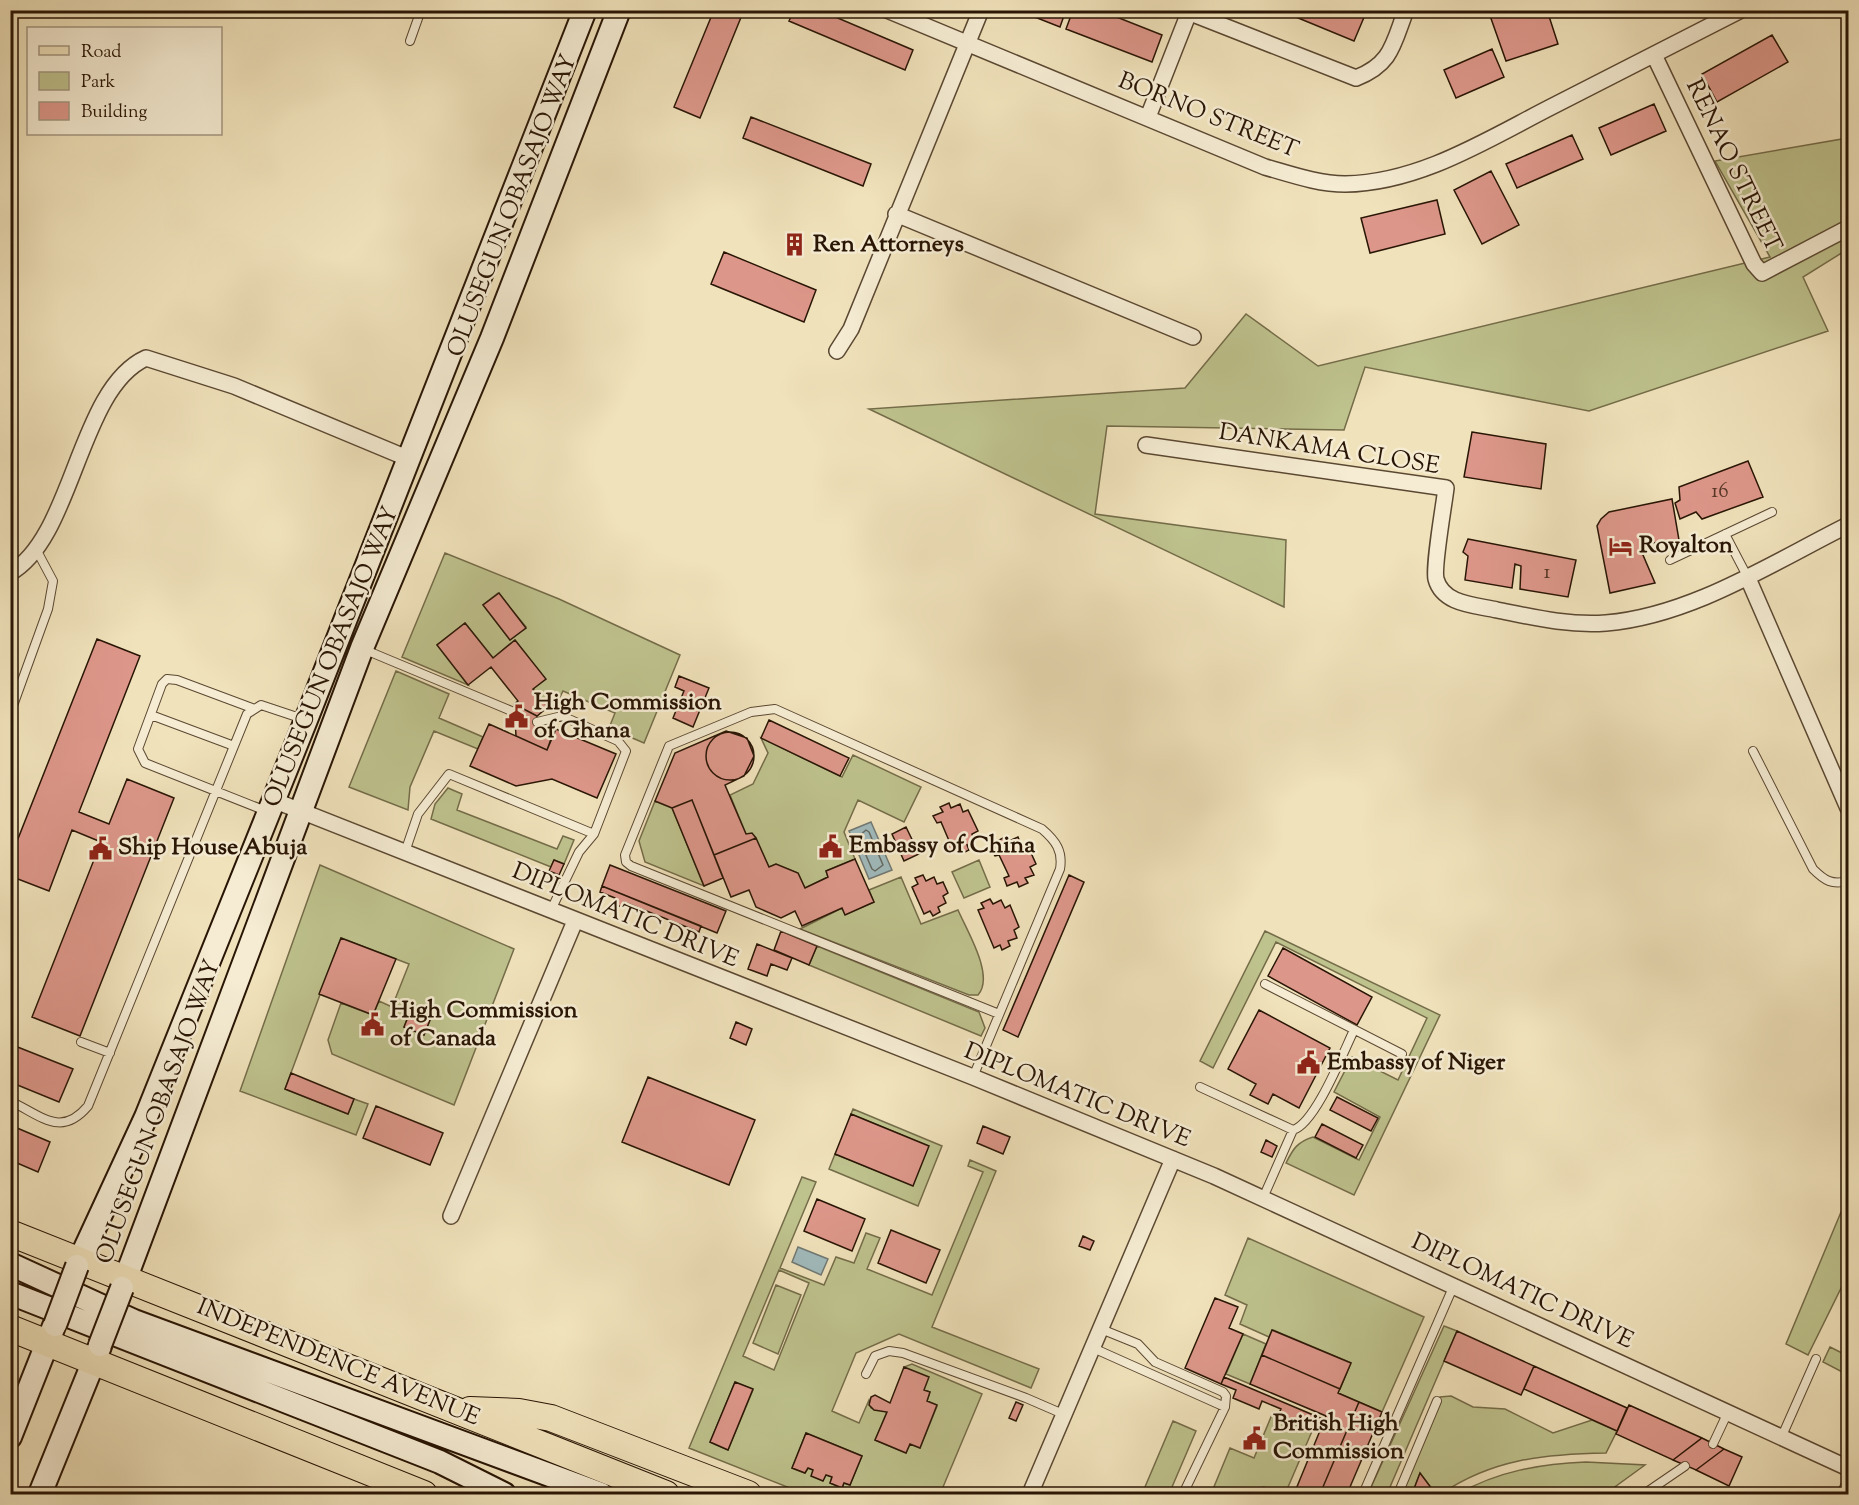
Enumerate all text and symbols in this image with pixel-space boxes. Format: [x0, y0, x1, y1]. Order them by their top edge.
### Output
legend [27, 27, 222, 135]
text: Road [81, 40, 121, 66]
street label: OLUSEGUN OBASAJO WAY [439, 50, 587, 362]
street label: BORNO STREET [1113, 64, 1303, 168]
text: Park [81, 70, 116, 96]
street label: RENAO STREET [1676, 74, 1790, 258]
text: Building [81, 100, 147, 126]
place label: Ren Attorneys [813, 228, 964, 262]
building icon: Ren Attorneys [782, 232, 808, 258]
street label: DANKAMA CLOSE [1216, 416, 1442, 484]
house number: 16 [1711, 477, 1729, 507]
street label: OLUSEGUN OBASAJO WAY [256, 501, 408, 813]
place label: Royalton [1639, 529, 1734, 563]
hotel icon: Royalton [1608, 533, 1634, 559]
house number: 1 [1543, 558, 1551, 588]
place label: High Commission of Ghana [534, 686, 723, 748]
public building icon: High Commission of Ghana [503, 704, 529, 730]
place label: Embassy of China [849, 829, 1036, 863]
place label: Ship House Abuja [118, 831, 308, 865]
public building icon: Embassy of China [818, 833, 844, 859]
public building icon: Ship House Abuja [87, 835, 113, 861]
street label: DIPLOMATIC DRIVE [507, 855, 744, 977]
street label: OLUSEGUN OBASAJO WAY [88, 955, 230, 1269]
place label: High Commission of Canada [390, 994, 579, 1056]
public building icon: High Commission of Canada [359, 1012, 385, 1038]
street label: DIPLOMATIC DRIVE [959, 1035, 1196, 1157]
place label: Embassy of Niger [1327, 1046, 1506, 1080]
public building icon: Embassy of Niger [1296, 1050, 1322, 1076]
street label: DIPLOMATIC DRIVE [1405, 1226, 1639, 1359]
street label: INDEPENDENCE AVENUE [191, 1291, 485, 1436]
place label: British High Commission [1273, 1407, 1405, 1469]
public building icon: British High Commission [1242, 1425, 1268, 1451]

